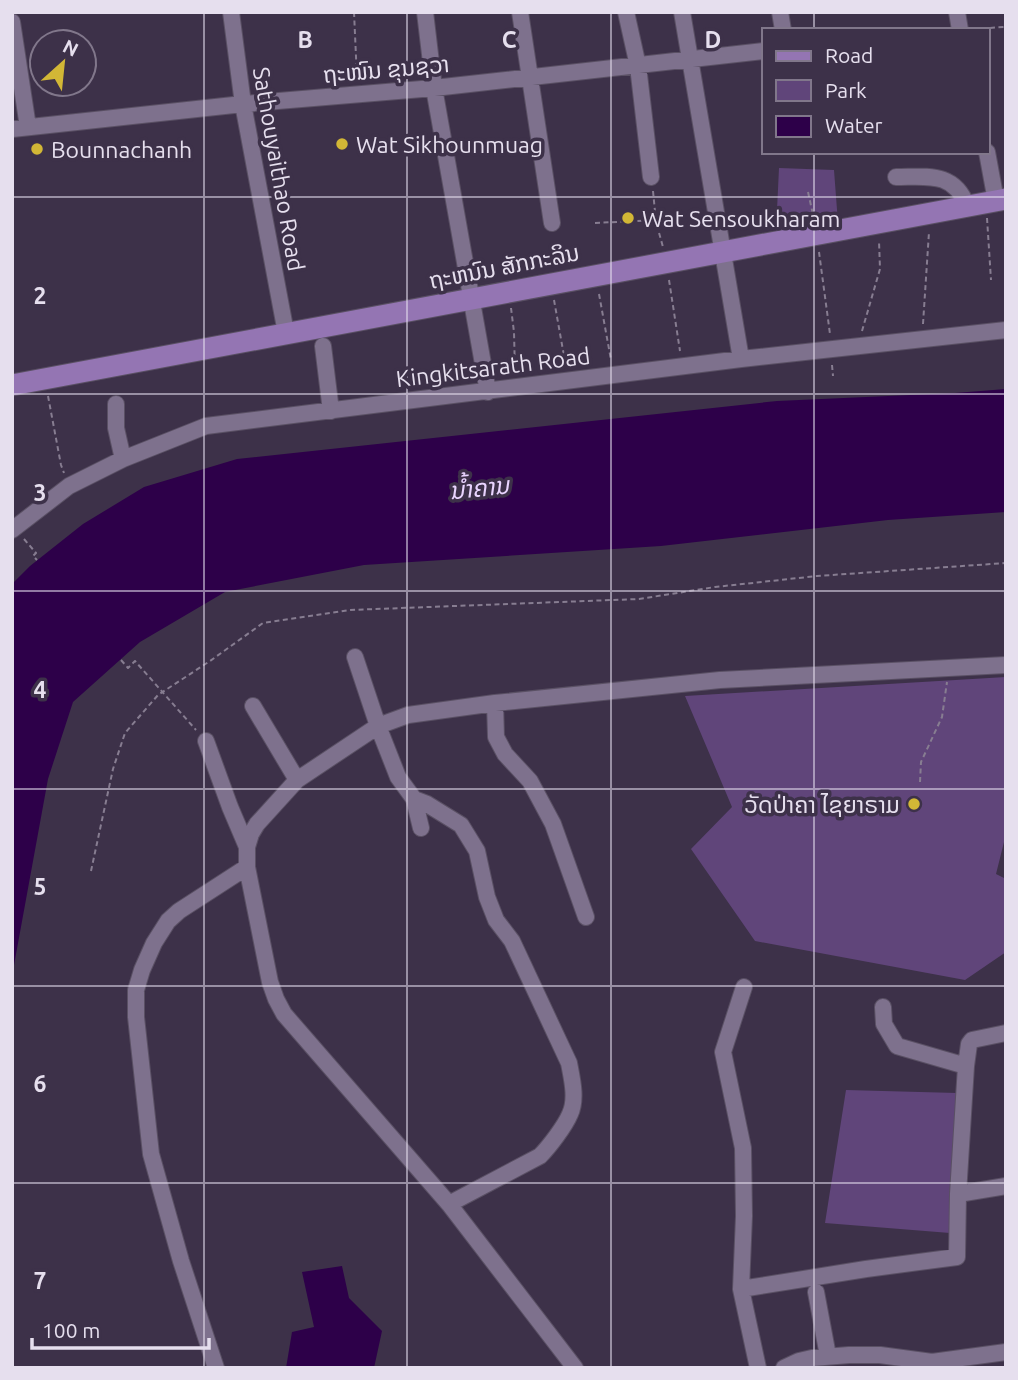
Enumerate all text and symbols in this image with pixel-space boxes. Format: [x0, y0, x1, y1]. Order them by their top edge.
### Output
text: B [297, 27, 313, 52]
text: C [502, 27, 517, 52]
text: D [705, 27, 721, 52]
north arrow [28, 28, 98, 98]
legend [762, 28, 990, 154]
text: N [59, 35, 82, 61]
text: Road [825, 43, 873, 67]
street label: ຖະໜົນ ຂຸນຊວາ [322, 51, 451, 90]
street label: Sathouyaithao Road [249, 65, 309, 273]
text: Park [825, 78, 867, 102]
text: Water [825, 113, 883, 137]
place label: Wat Sikhounmuag [356, 132, 543, 157]
marker: Wat Sikhounmuag [334, 136, 350, 152]
place label: Bounnachanh [51, 137, 192, 162]
marker: Bounnachanh [29, 141, 45, 157]
place label: Wat Sensoukharam [642, 206, 840, 231]
marker: Wat Sensoukharam [620, 210, 636, 226]
street label: ຖະຫນົນ ສັກກະລິນ [427, 239, 581, 293]
text: 2 [34, 283, 46, 308]
street label: Kingkitsarath Road [394, 343, 592, 391]
water label: ນ້ຳຄານ [447, 467, 512, 505]
text: 3 [34, 480, 46, 505]
text: 4 [34, 677, 47, 702]
place label: ວັດປ່າຄາ ໄຊຍາຣາມ [745, 792, 900, 817]
marker: ວັດປ່າຄາ ໄຊຍາຣາມ [906, 796, 922, 812]
text: 5 [34, 874, 46, 899]
text: 6 [34, 1071, 47, 1096]
text: 7 [34, 1268, 46, 1293]
scale bar [32, 1306, 208, 1350]
text: 100 m [42, 1318, 100, 1342]

